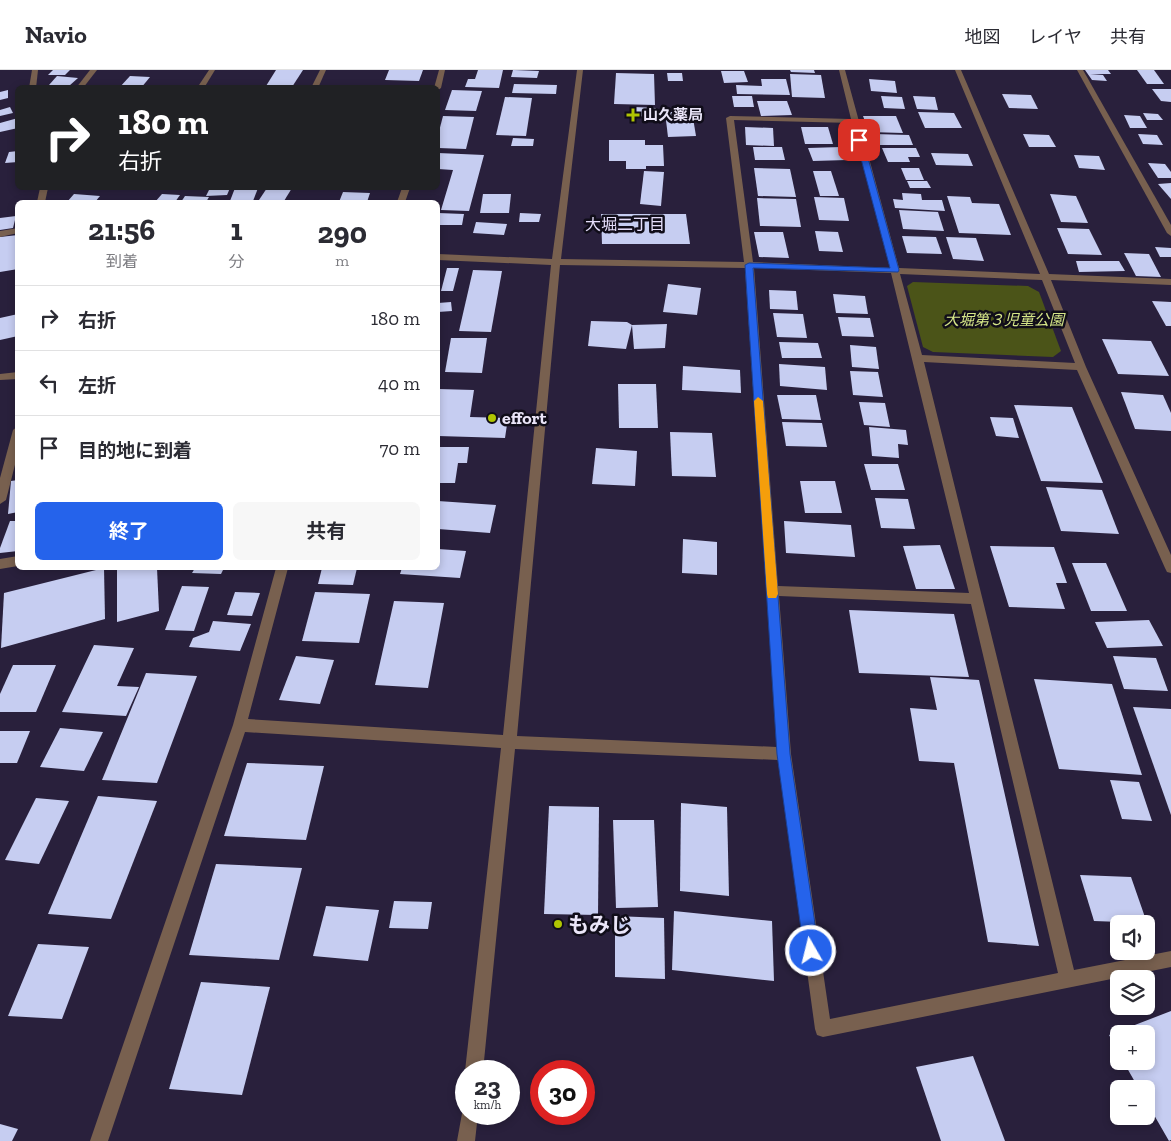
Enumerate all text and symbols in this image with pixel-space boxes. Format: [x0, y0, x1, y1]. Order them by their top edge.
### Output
text: Navio [25, 20, 87, 49]
text: 地図 [965, 26, 1001, 48]
text: レイヤ [1029, 26, 1082, 48]
text: 共有 [1110, 26, 1146, 48]
text: 180 m [118, 101, 208, 143]
icon: right [35, 105, 100, 170]
place label: 山久薬局 [643, 106, 703, 124]
marker: 山久薬局 [627, 109, 639, 121]
pin [838, 119, 880, 161]
icon: arrive [845, 126, 873, 154]
text: 右折 [118, 148, 162, 175]
text: 21:56 [88, 212, 155, 248]
text: 1 [230, 212, 243, 248]
text: 290 [317, 215, 367, 251]
district label: 大堀二丁目 [585, 215, 665, 234]
text: m [335, 251, 349, 270]
text: 到着 [106, 252, 138, 271]
text: 分 [228, 252, 244, 271]
icon: right [35, 304, 63, 332]
text: 180 m [371, 307, 420, 330]
text: 右折 [78, 309, 116, 332]
park label: 大堀第３児童公園 [944, 311, 1066, 329]
icon: left [35, 369, 63, 397]
text: 40 m [378, 372, 420, 395]
text: 左折 [78, 374, 116, 397]
place label: effort [502, 407, 548, 429]
marker: effort [486, 412, 498, 424]
icon: arrive [35, 434, 63, 462]
text: 70 m [379, 437, 420, 460]
text: 目的地に到着 [78, 439, 192, 462]
button: 終了 [35, 502, 223, 560]
button: 共有 [233, 502, 420, 560]
place label: もみじ [568, 912, 631, 937]
map controls [1110, 915, 1155, 1125]
button: sound [1110, 915, 1155, 960]
marker: もみじ [552, 918, 564, 930]
position arrow [784, 924, 836, 976]
button: layers [1110, 970, 1155, 1015]
button: + [1110, 1025, 1155, 1070]
speed limit sign: 30 [530, 1060, 595, 1125]
text: 23 [474, 1071, 501, 1101]
button: − [1110, 1080, 1155, 1125]
text: km/h [474, 1098, 501, 1112]

